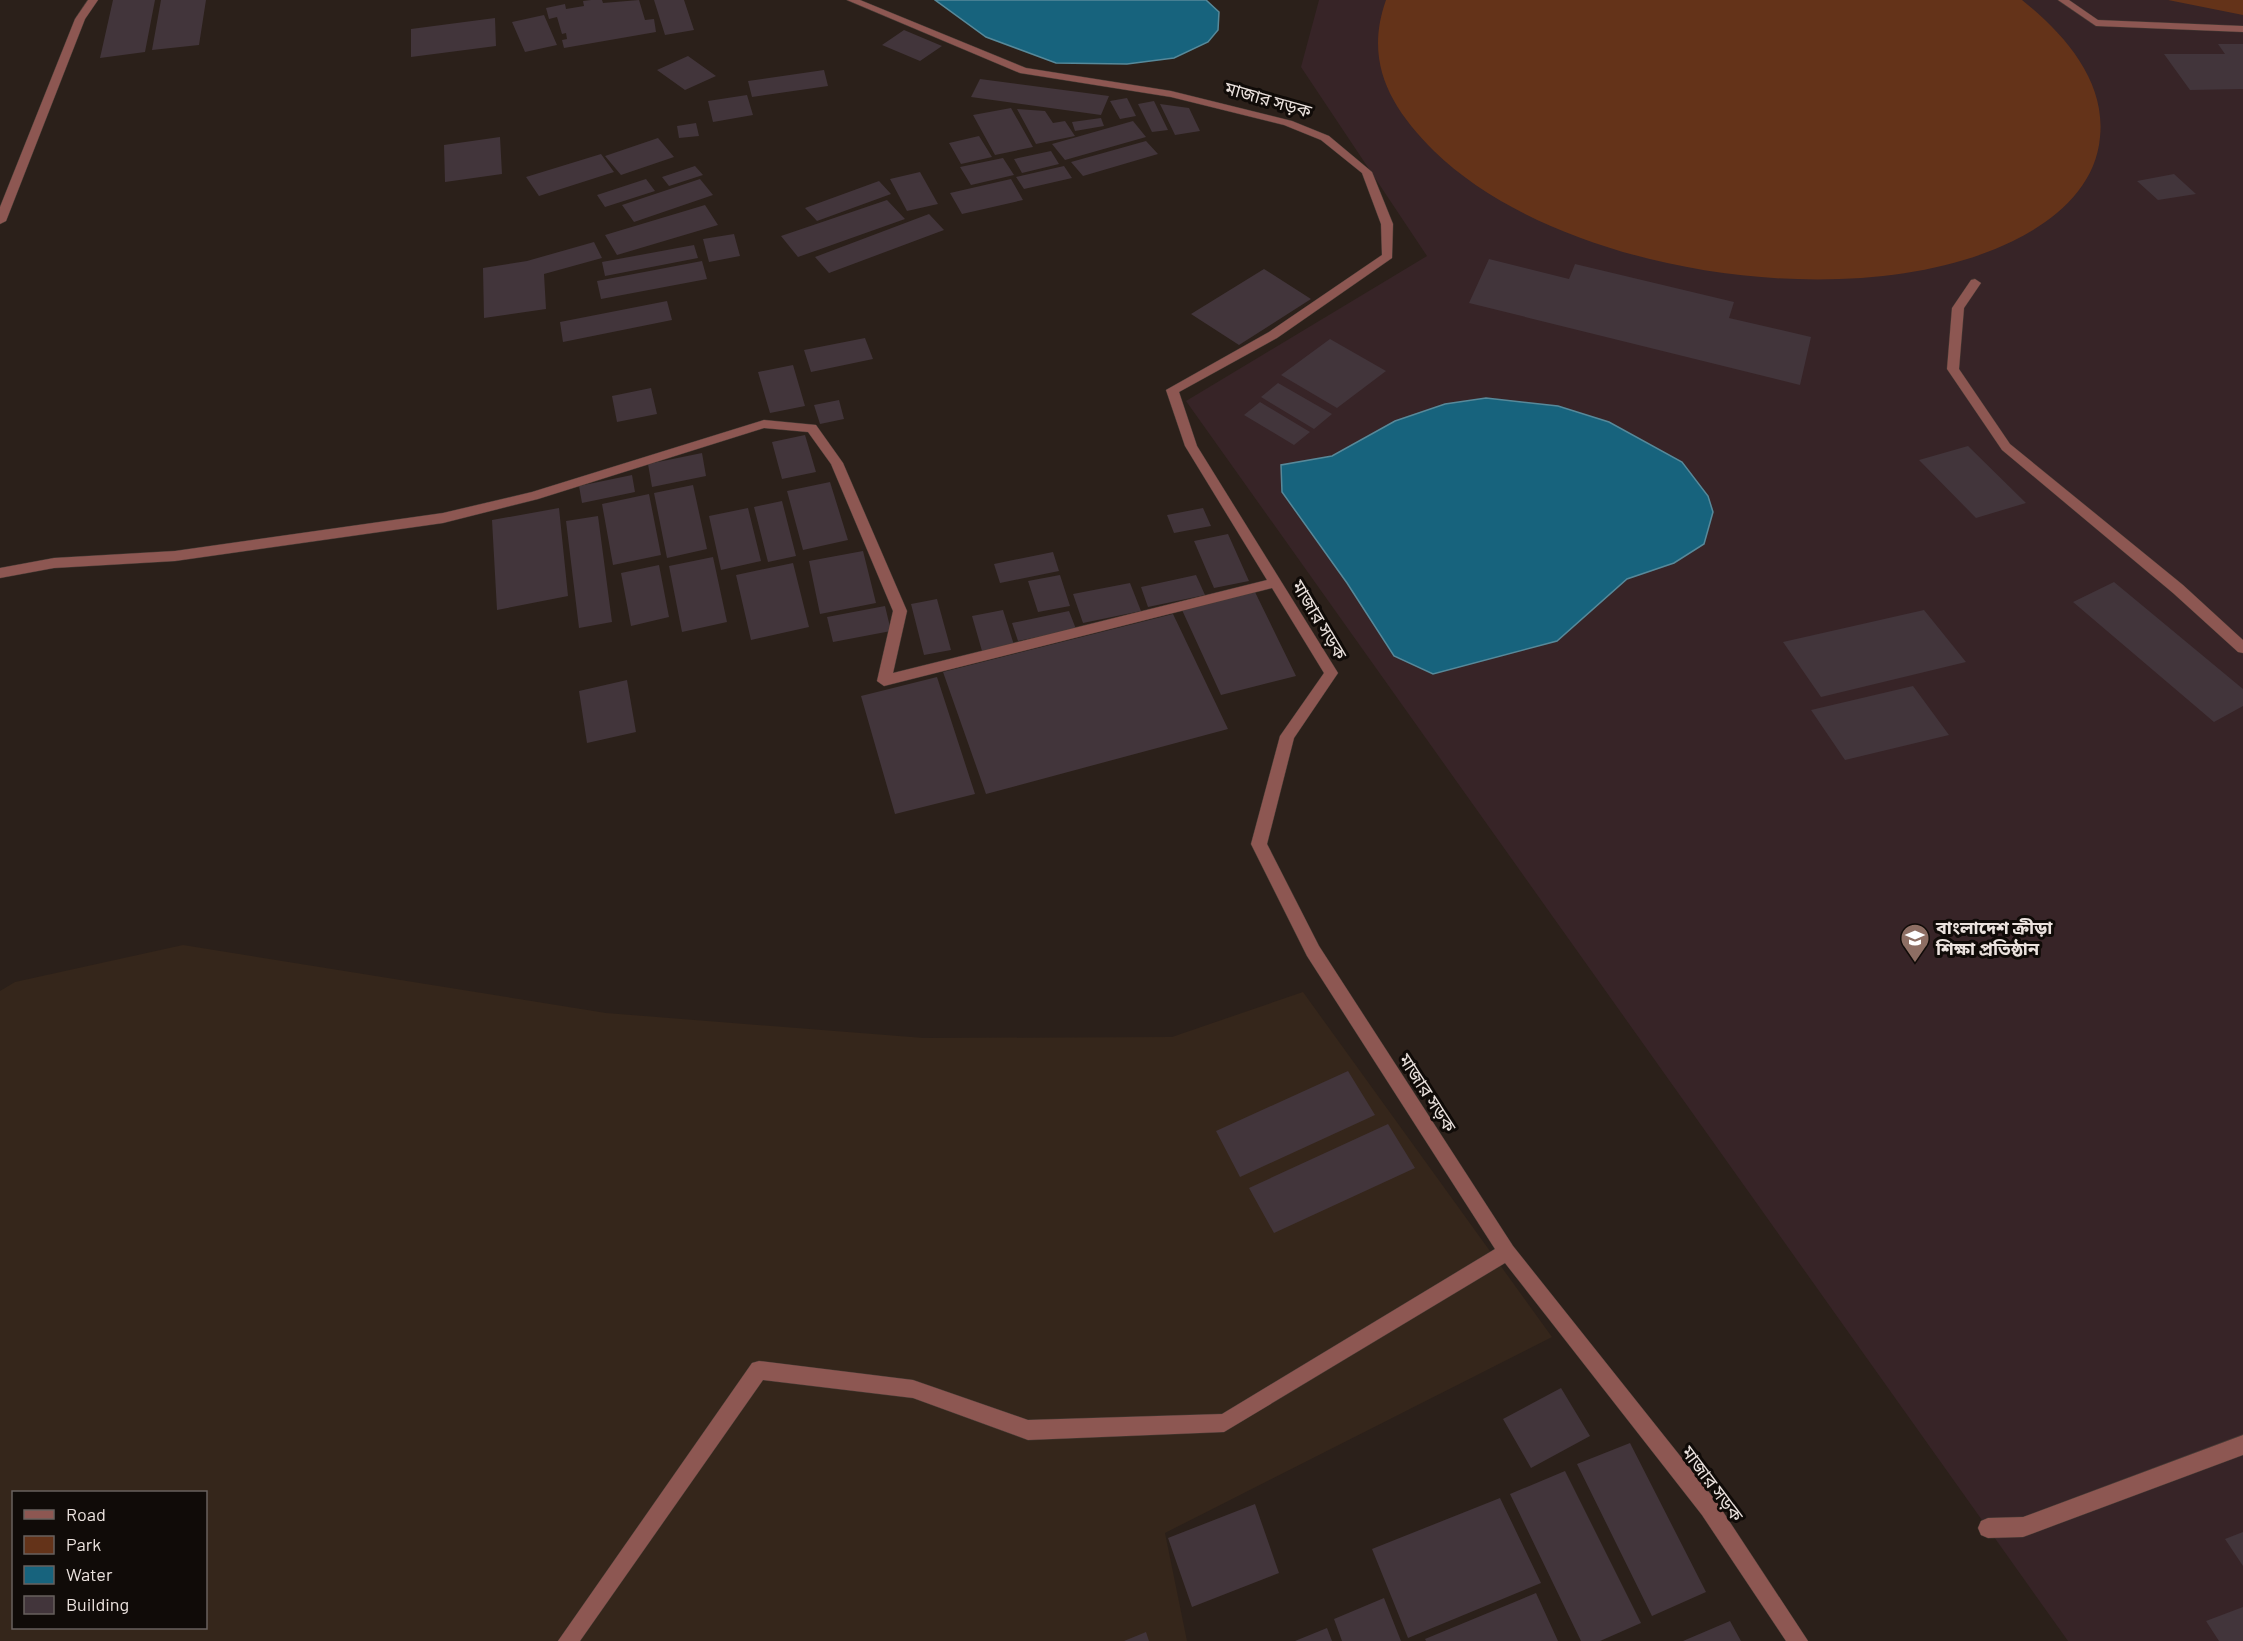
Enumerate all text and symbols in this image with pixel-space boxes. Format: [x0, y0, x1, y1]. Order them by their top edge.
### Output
street label: মাজার সড়ক [1222, 76, 1315, 122]
street label: মাজার সড়ক [1287, 575, 1352, 664]
place label: বাংলাদেশ ক্রীড়া শিক্ষা প্রতিষ্ঠান [1935, 916, 2053, 959]
school or university icon: বাংলাদেশ ক্রীড়া শিক্ষা প্রতিষ্ঠান [1899, 922, 1931, 964]
street label: মাজার সড়ক [1394, 1048, 1462, 1136]
street label: মাজার সড়ক [1677, 1440, 1749, 1526]
legend [12, 1491, 207, 1629]
text: Road [66, 1503, 106, 1525]
text: Park [66, 1533, 101, 1555]
text: Water [66, 1563, 113, 1585]
text: Building [66, 1593, 129, 1615]

